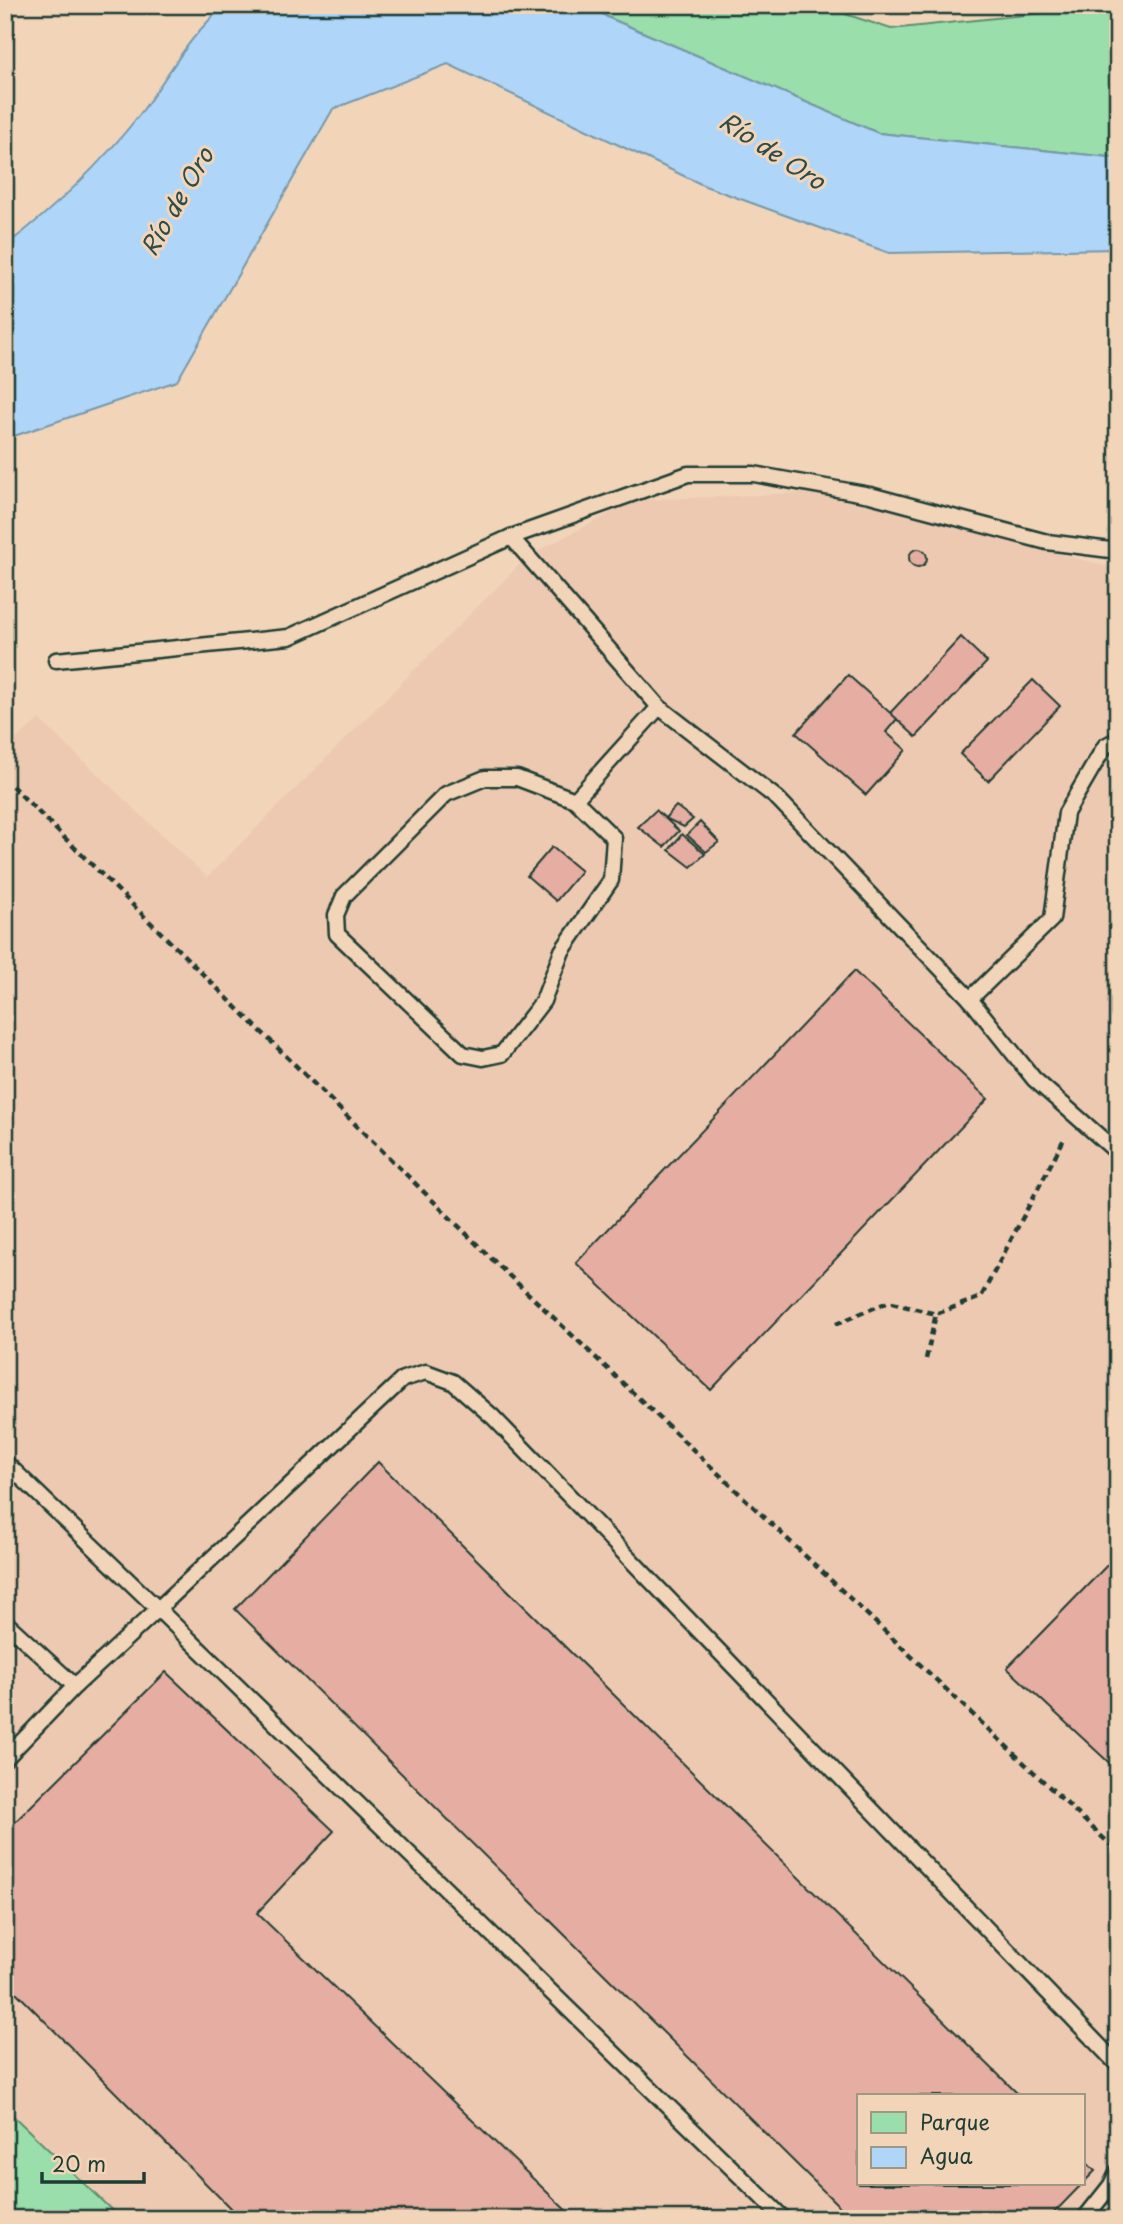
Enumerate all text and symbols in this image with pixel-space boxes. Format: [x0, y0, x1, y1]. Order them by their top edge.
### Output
water label: Río de Oro [713, 102, 834, 199]
water label: Río de Oro [131, 139, 222, 262]
legend [857, 2094, 1084, 2186]
text: Parque [920, 2105, 990, 2137]
text: Agua [920, 2139, 973, 2171]
scale bar [42, 2140, 144, 2184]
text: 20 m [52, 2147, 106, 2179]

